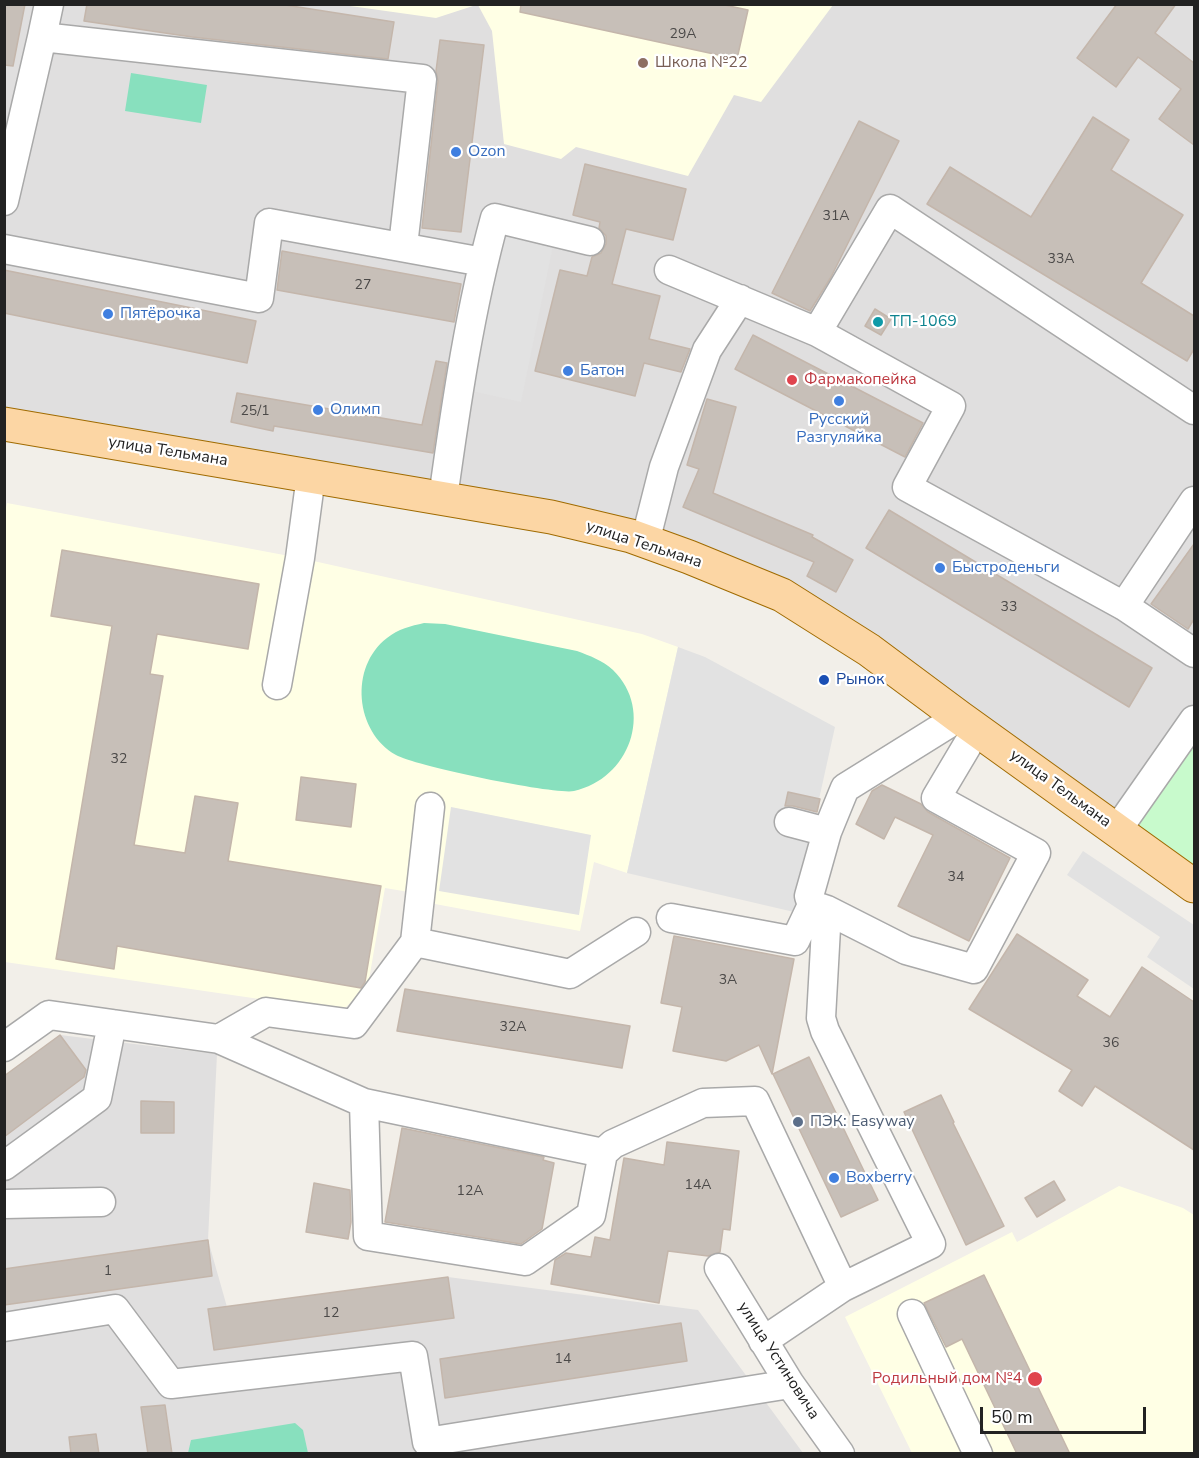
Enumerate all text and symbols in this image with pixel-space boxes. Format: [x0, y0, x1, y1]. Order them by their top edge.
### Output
house number: 29А [669, 27, 697, 43]
place label: Школа №22 [655, 53, 748, 73]
marker: Школа №22 [636, 56, 650, 70]
place label: Ozon [468, 142, 506, 162]
marker: Ozon [449, 145, 463, 159]
house number: 31А [822, 209, 850, 225]
house number: 33А [1047, 252, 1075, 268]
house number: 27 [355, 278, 371, 294]
place label: Пятёрочка [120, 304, 201, 324]
marker: Пятёрочка [101, 307, 115, 321]
place label: ТП-1069 [890, 312, 957, 332]
marker: ТП-1069 [871, 315, 885, 329]
place label: Батон [580, 361, 625, 381]
marker: Батон [561, 364, 575, 378]
place label: Фармакопейка [804, 370, 917, 390]
marker: Фармакопейка [785, 373, 799, 387]
marker: Русский Разгуляйка [832, 394, 846, 408]
place label: Олимп [330, 400, 381, 420]
marker: Олимп [311, 403, 325, 417]
house number: 25/1 [240, 404, 270, 420]
place label: Русский Разгуляйка [796, 410, 882, 448]
street label: улица Тельмана [107, 433, 229, 471]
street label: улица Тельмана [584, 517, 704, 573]
place label: Быстроденьги [952, 558, 1060, 578]
marker: Быстроденьги [933, 561, 947, 575]
house number: 33 [1001, 600, 1017, 616]
place label: Рынок [836, 670, 885, 690]
marker: Рынок [817, 673, 831, 687]
street label: улица Тельмана [1006, 746, 1114, 832]
house number: 32 [111, 752, 127, 768]
house number: 34 [948, 870, 964, 886]
house number: 3А [719, 973, 737, 989]
house number: 32А [499, 1020, 527, 1036]
house number: 36 [1103, 1036, 1119, 1052]
place label: ПЭК: Easyway [810, 1112, 915, 1132]
marker: ПЭК: Easyway [791, 1115, 805, 1129]
place label: Boxberry [846, 1168, 912, 1188]
marker: Boxberry [827, 1171, 841, 1185]
house number: 14А [684, 1178, 712, 1194]
house number: 12А [456, 1184, 484, 1200]
house number: 1 [104, 1264, 112, 1280]
street label: улица Устиновича [733, 1299, 823, 1423]
house number: 12 [323, 1306, 339, 1322]
house number: 14 [555, 1352, 571, 1368]
place label: Родильный дом №4 [872, 1369, 1022, 1389]
marker: Родильный дом №4 [1026, 1370, 1044, 1388]
scale bar [983, 1395, 1150, 1433]
text: 50 m [991, 1405, 1033, 1429]

